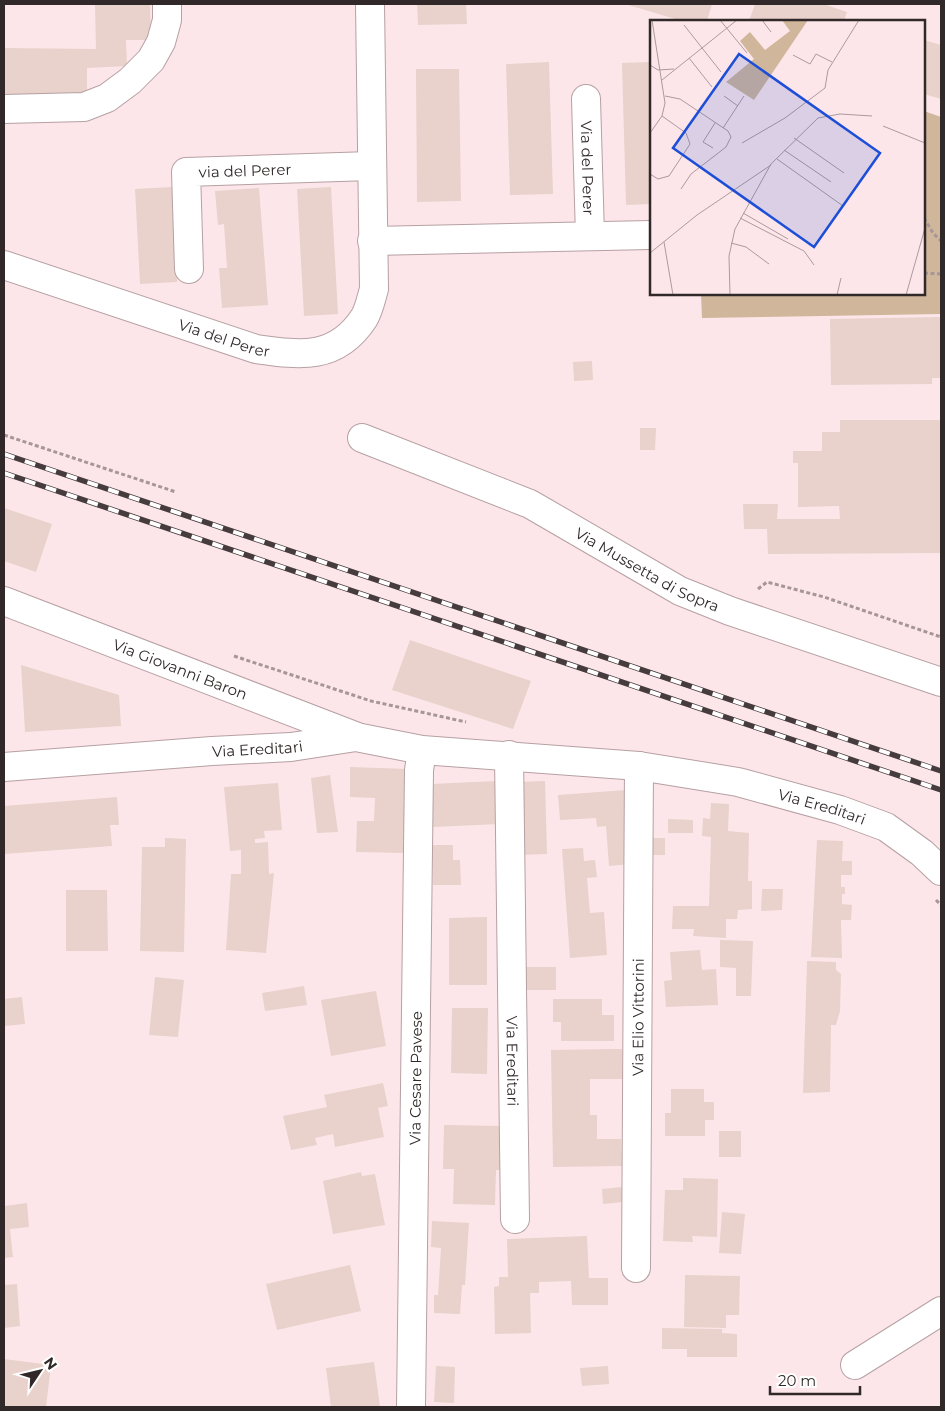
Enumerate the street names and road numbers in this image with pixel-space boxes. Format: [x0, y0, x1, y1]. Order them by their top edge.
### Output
street label: Via del Perer [577, 120, 599, 216]
street label: via del Perer [198, 159, 292, 181]
street label: Via del Perer [176, 314, 271, 360]
street label: Via Mussetta di Sopra [572, 523, 722, 615]
street label: Via Giovanni Baron [111, 634, 250, 703]
street label: Via Ereditari [212, 736, 304, 760]
street label: Via Ereditari [776, 784, 869, 828]
street label: Via Elio Vittorini [628, 958, 647, 1076]
street label: Via Cesare Pavese [405, 1011, 425, 1145]
street label: Via Ereditari [503, 1016, 523, 1106]

